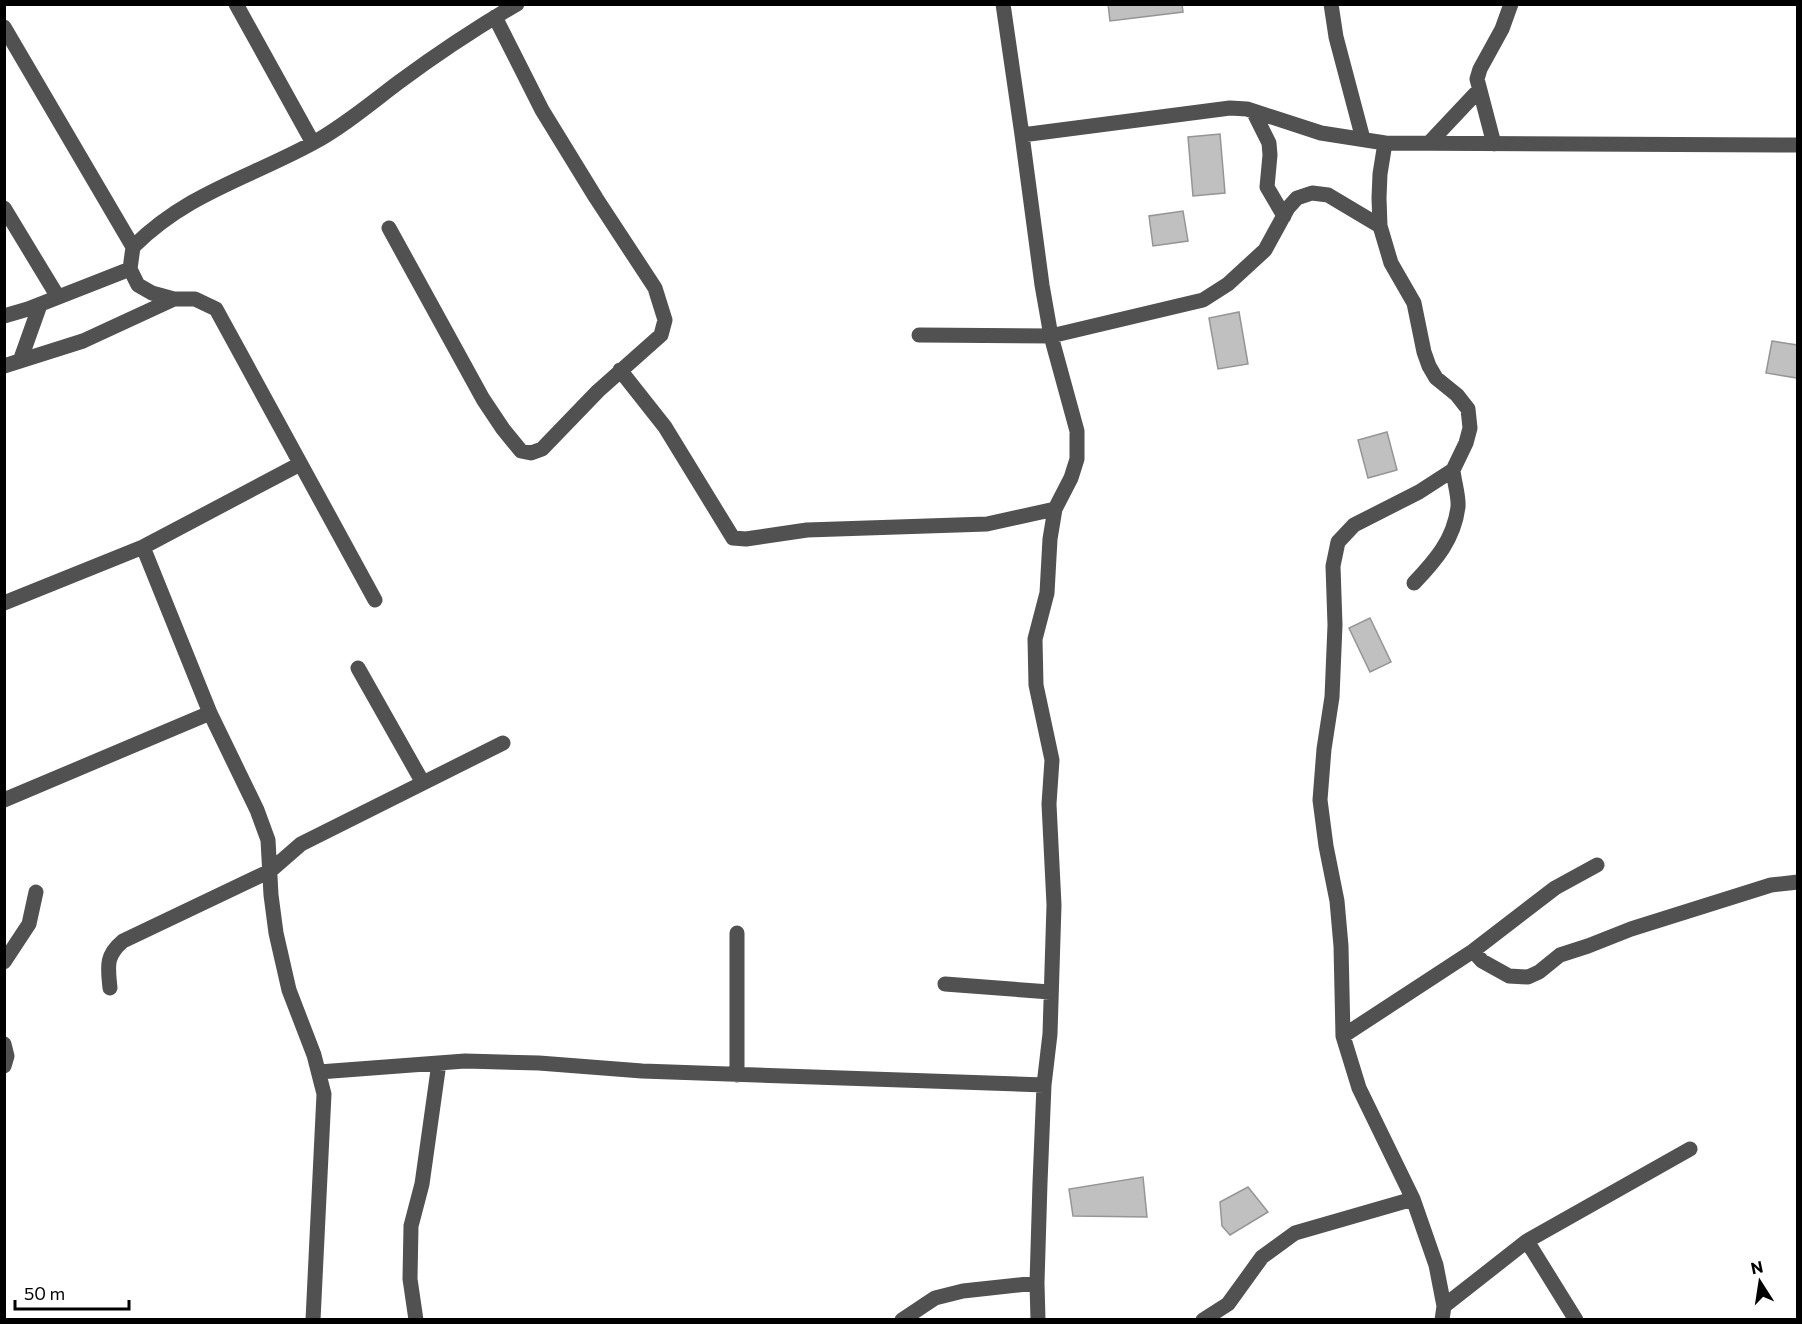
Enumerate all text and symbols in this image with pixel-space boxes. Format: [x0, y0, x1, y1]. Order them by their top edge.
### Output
north arrow [1730, 1252, 1790, 1312]
text: N [1749, 1256, 1765, 1277]
scale bar [15, 1273, 129, 1311]
text: 50 m [24, 1282, 65, 1304]

